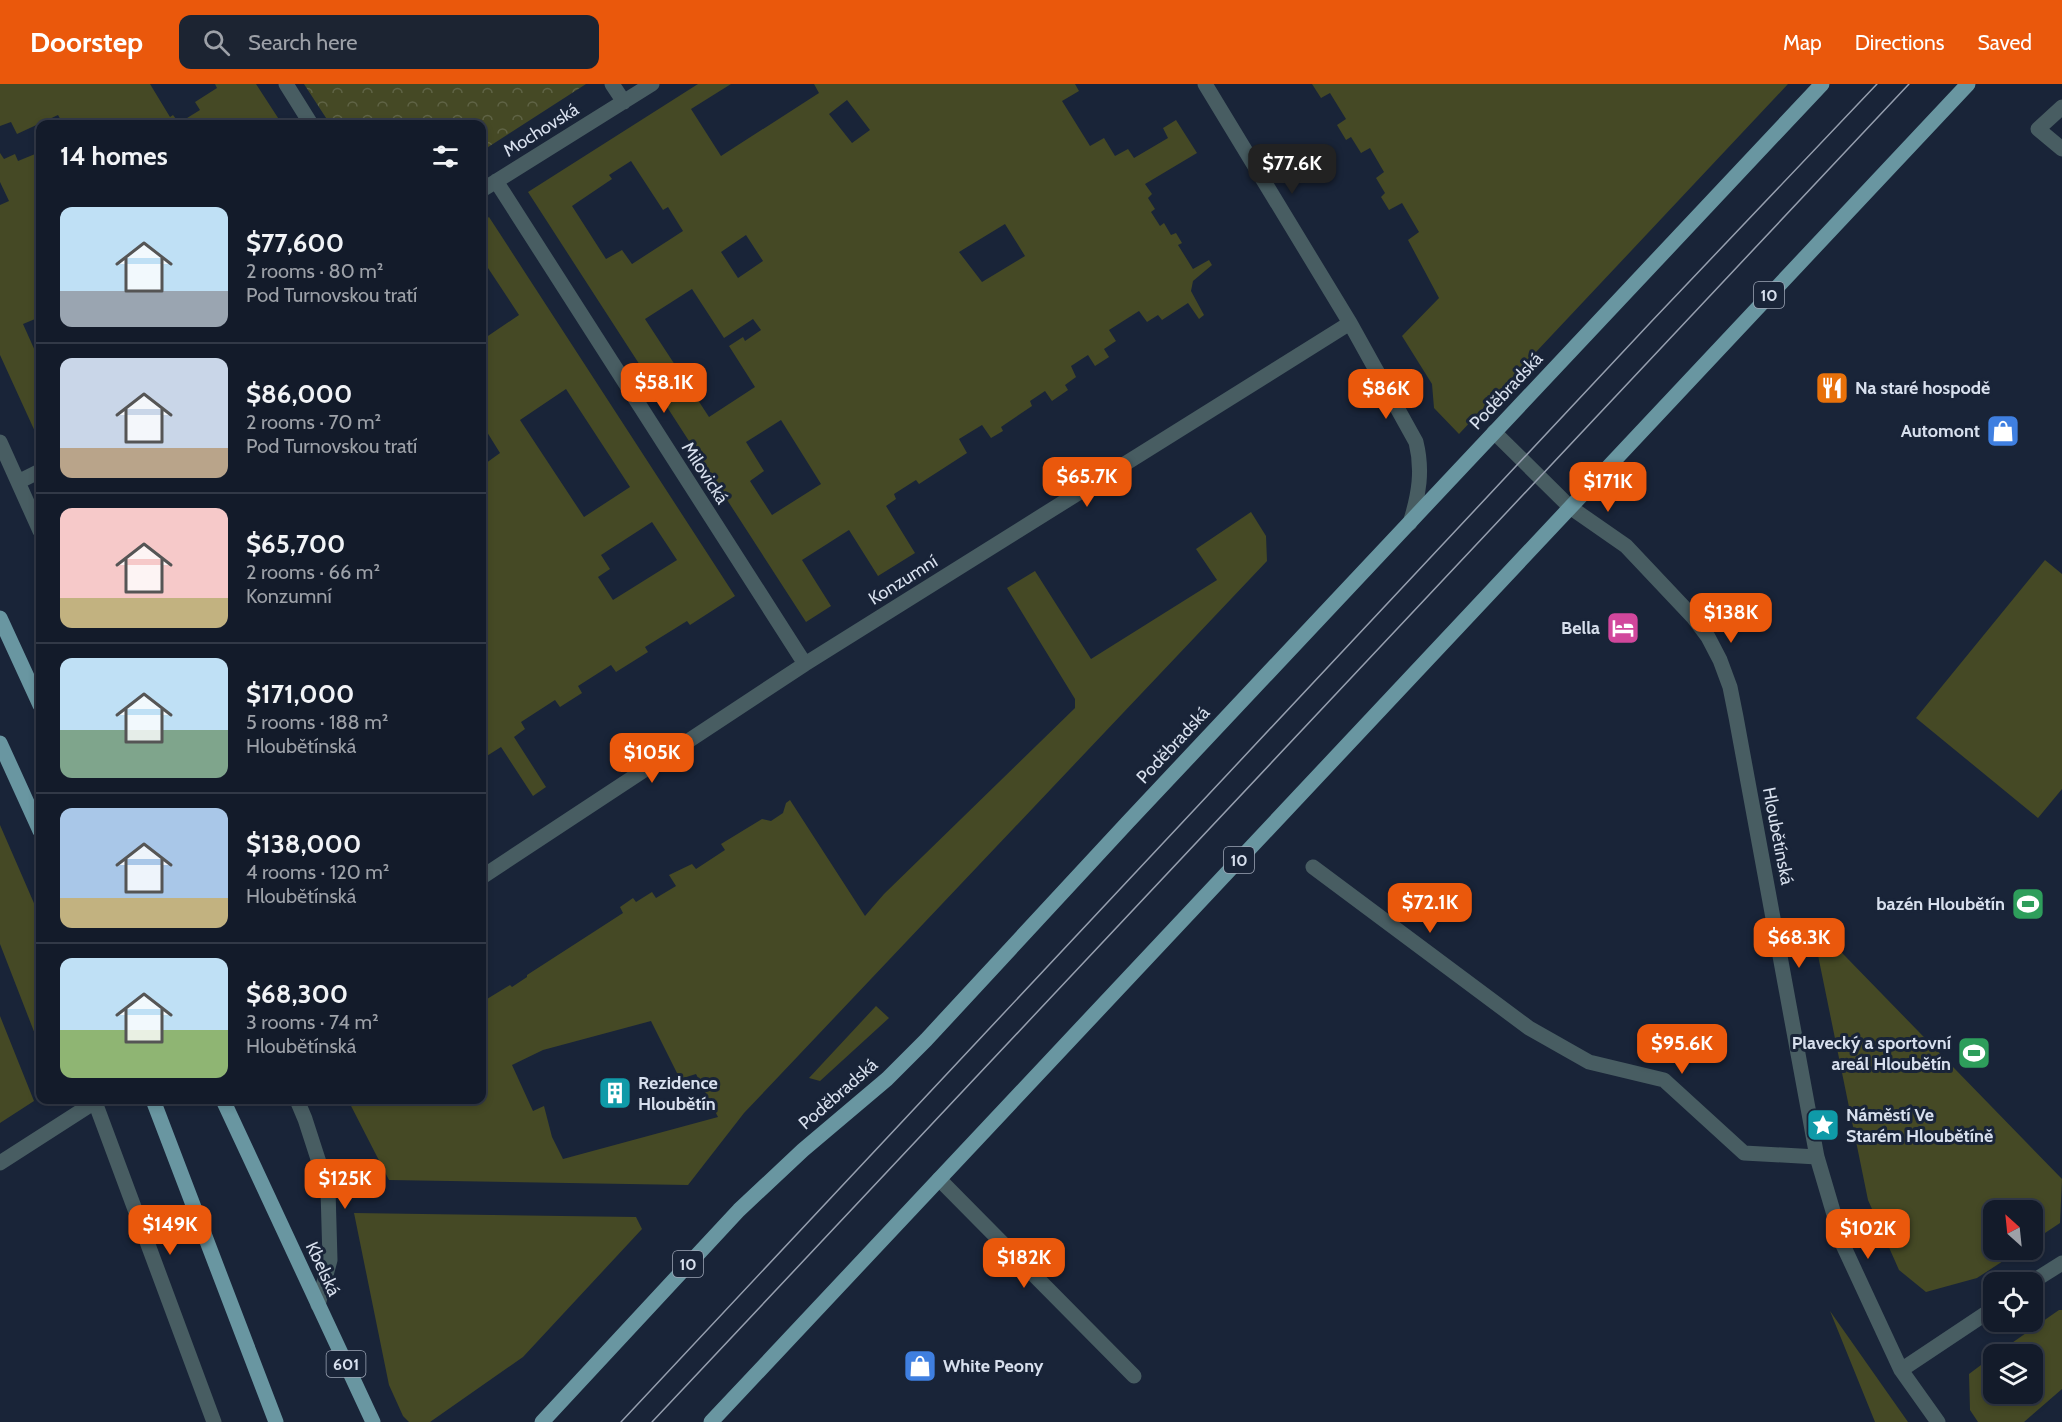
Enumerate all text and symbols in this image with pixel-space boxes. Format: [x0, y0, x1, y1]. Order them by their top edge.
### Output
search box [179, 15, 599, 69]
text: Doorstep [30, 25, 143, 59]
icon: search [200, 26, 233, 59]
text: Search here [248, 29, 357, 56]
text: Map [1783, 30, 1822, 55]
text: Directions [1855, 30, 1944, 55]
text: Saved [1977, 30, 2032, 55]
street label: Mochovská [499, 98, 583, 162]
text: 14 homes [60, 140, 168, 172]
icon: filters [429, 140, 462, 173]
pin: $77.6K [1243, 144, 1341, 195]
text: $77.6K [1262, 151, 1322, 175]
text: $77,600 [246, 227, 344, 259]
icon: home [108, 231, 180, 303]
text: 2 rooms · 80 m² [246, 259, 383, 283]
road number: 10 [1754, 282, 1784, 308]
text: Pod Turnovskou tratí [246, 283, 417, 307]
street label: Poděbradská [1465, 348, 1548, 434]
pin: $58.1K [615, 363, 713, 414]
pin: $86K [1350, 369, 1422, 420]
text: $58.1K [635, 370, 693, 394]
restaurant icon: Na staré hospodě [1814, 370, 1850, 406]
text: $86K [1362, 376, 1410, 400]
place label: Na staré hospodě [1855, 377, 1990, 399]
text: $86,000 [246, 378, 352, 410]
icon: home [108, 382, 180, 454]
text: 2 rooms · 70 m² [246, 410, 381, 434]
shop icon: Automont [1985, 413, 2021, 449]
place label: Automont [1901, 420, 1980, 442]
text: Pod Turnovskou tratí [246, 434, 417, 458]
street label: Milovická [677, 438, 733, 508]
pin: $65.7K [1038, 457, 1136, 508]
pin: $171K [1566, 462, 1650, 513]
text: $65.7K [1057, 464, 1117, 488]
text: $171K [1583, 469, 1633, 493]
text: $65,700 [246, 528, 345, 560]
icon: home [108, 532, 180, 604]
street label: Konzumní [864, 550, 942, 610]
text: 2 rooms · 66 m² [246, 560, 380, 584]
text: Konzumní [246, 584, 332, 608]
pin: $138K [1689, 593, 1773, 644]
text: $138K [1704, 600, 1758, 624]
hotel icon: Bella [1605, 610, 1641, 646]
place label: Bella [1561, 617, 1600, 639]
text: $171,000 [246, 678, 354, 710]
icon: home [108, 682, 180, 754]
street label: Poděbradská [1132, 702, 1215, 788]
text: 5 rooms · 188 m² [246, 710, 388, 734]
pin: $105K [610, 733, 694, 784]
text: Hloubětínská [246, 734, 356, 758]
text: $105K [624, 740, 680, 764]
street label: Hloubětínská [1758, 785, 1798, 887]
text: $138,000 [246, 828, 361, 860]
icon: home [108, 832, 180, 904]
road number: 10 [1224, 847, 1254, 873]
text: 4 rooms · 120 m² [246, 860, 389, 884]
pin: $72.1K [1381, 883, 1479, 934]
text: Hloubětínská [246, 884, 356, 908]
sports icon: bazén Hloubětín [2010, 886, 2046, 922]
text: $72.1K [1402, 890, 1458, 914]
place label: bazén Hloubětín [1876, 893, 2005, 915]
pin: $68.3K [1750, 918, 1848, 969]
text: $68.3K [1768, 925, 1830, 949]
text: $68,300 [246, 978, 348, 1010]
icon: home [108, 982, 180, 1054]
text: 3 rooms · 74 m² [246, 1010, 379, 1034]
pin: $95.6K [1633, 1024, 1731, 1075]
text: $95.6K [1651, 1031, 1713, 1055]
place label: Plavecký a sportovní areál Hloubětín [1792, 1032, 1951, 1075]
text: Hloubětínská [246, 1034, 356, 1058]
sports icon: Plavecký a sportovní areál Hloubětín [1956, 1035, 1992, 1071]
street label: Poděbradská [794, 1054, 882, 1134]
place label: Rezidence Hloubětín [638, 1072, 718, 1115]
building icon: Rezidence Hloubětín [597, 1075, 633, 1111]
place label: Náměstí Ve Starém Hloubětíně [1846, 1104, 1993, 1147]
place icon: Náměstí Ve Starém Hloubětíně [1805, 1107, 1841, 1143]
pin: $125K [303, 1159, 387, 1210]
text: $125K [319, 1166, 371, 1190]
north arrow [1983, 1200, 2043, 1260]
map controls [1983, 1200, 2043, 1404]
pin: $149K [128, 1205, 212, 1256]
pin: $102K [1826, 1209, 1910, 1260]
text: $149K [142, 1212, 198, 1236]
text: $102K [1840, 1216, 1896, 1240]
street label: Kbelská [301, 1238, 345, 1300]
pin: $182K [982, 1238, 1066, 1289]
text: $182K [997, 1245, 1051, 1269]
road number: 10 [673, 1251, 703, 1277]
button: locate [1983, 1272, 2043, 1332]
button: layers [1983, 1344, 2043, 1404]
shop icon: White Peony [902, 1348, 938, 1384]
road number: 601 [326, 1351, 366, 1377]
place label: White Peony [943, 1355, 1044, 1377]

